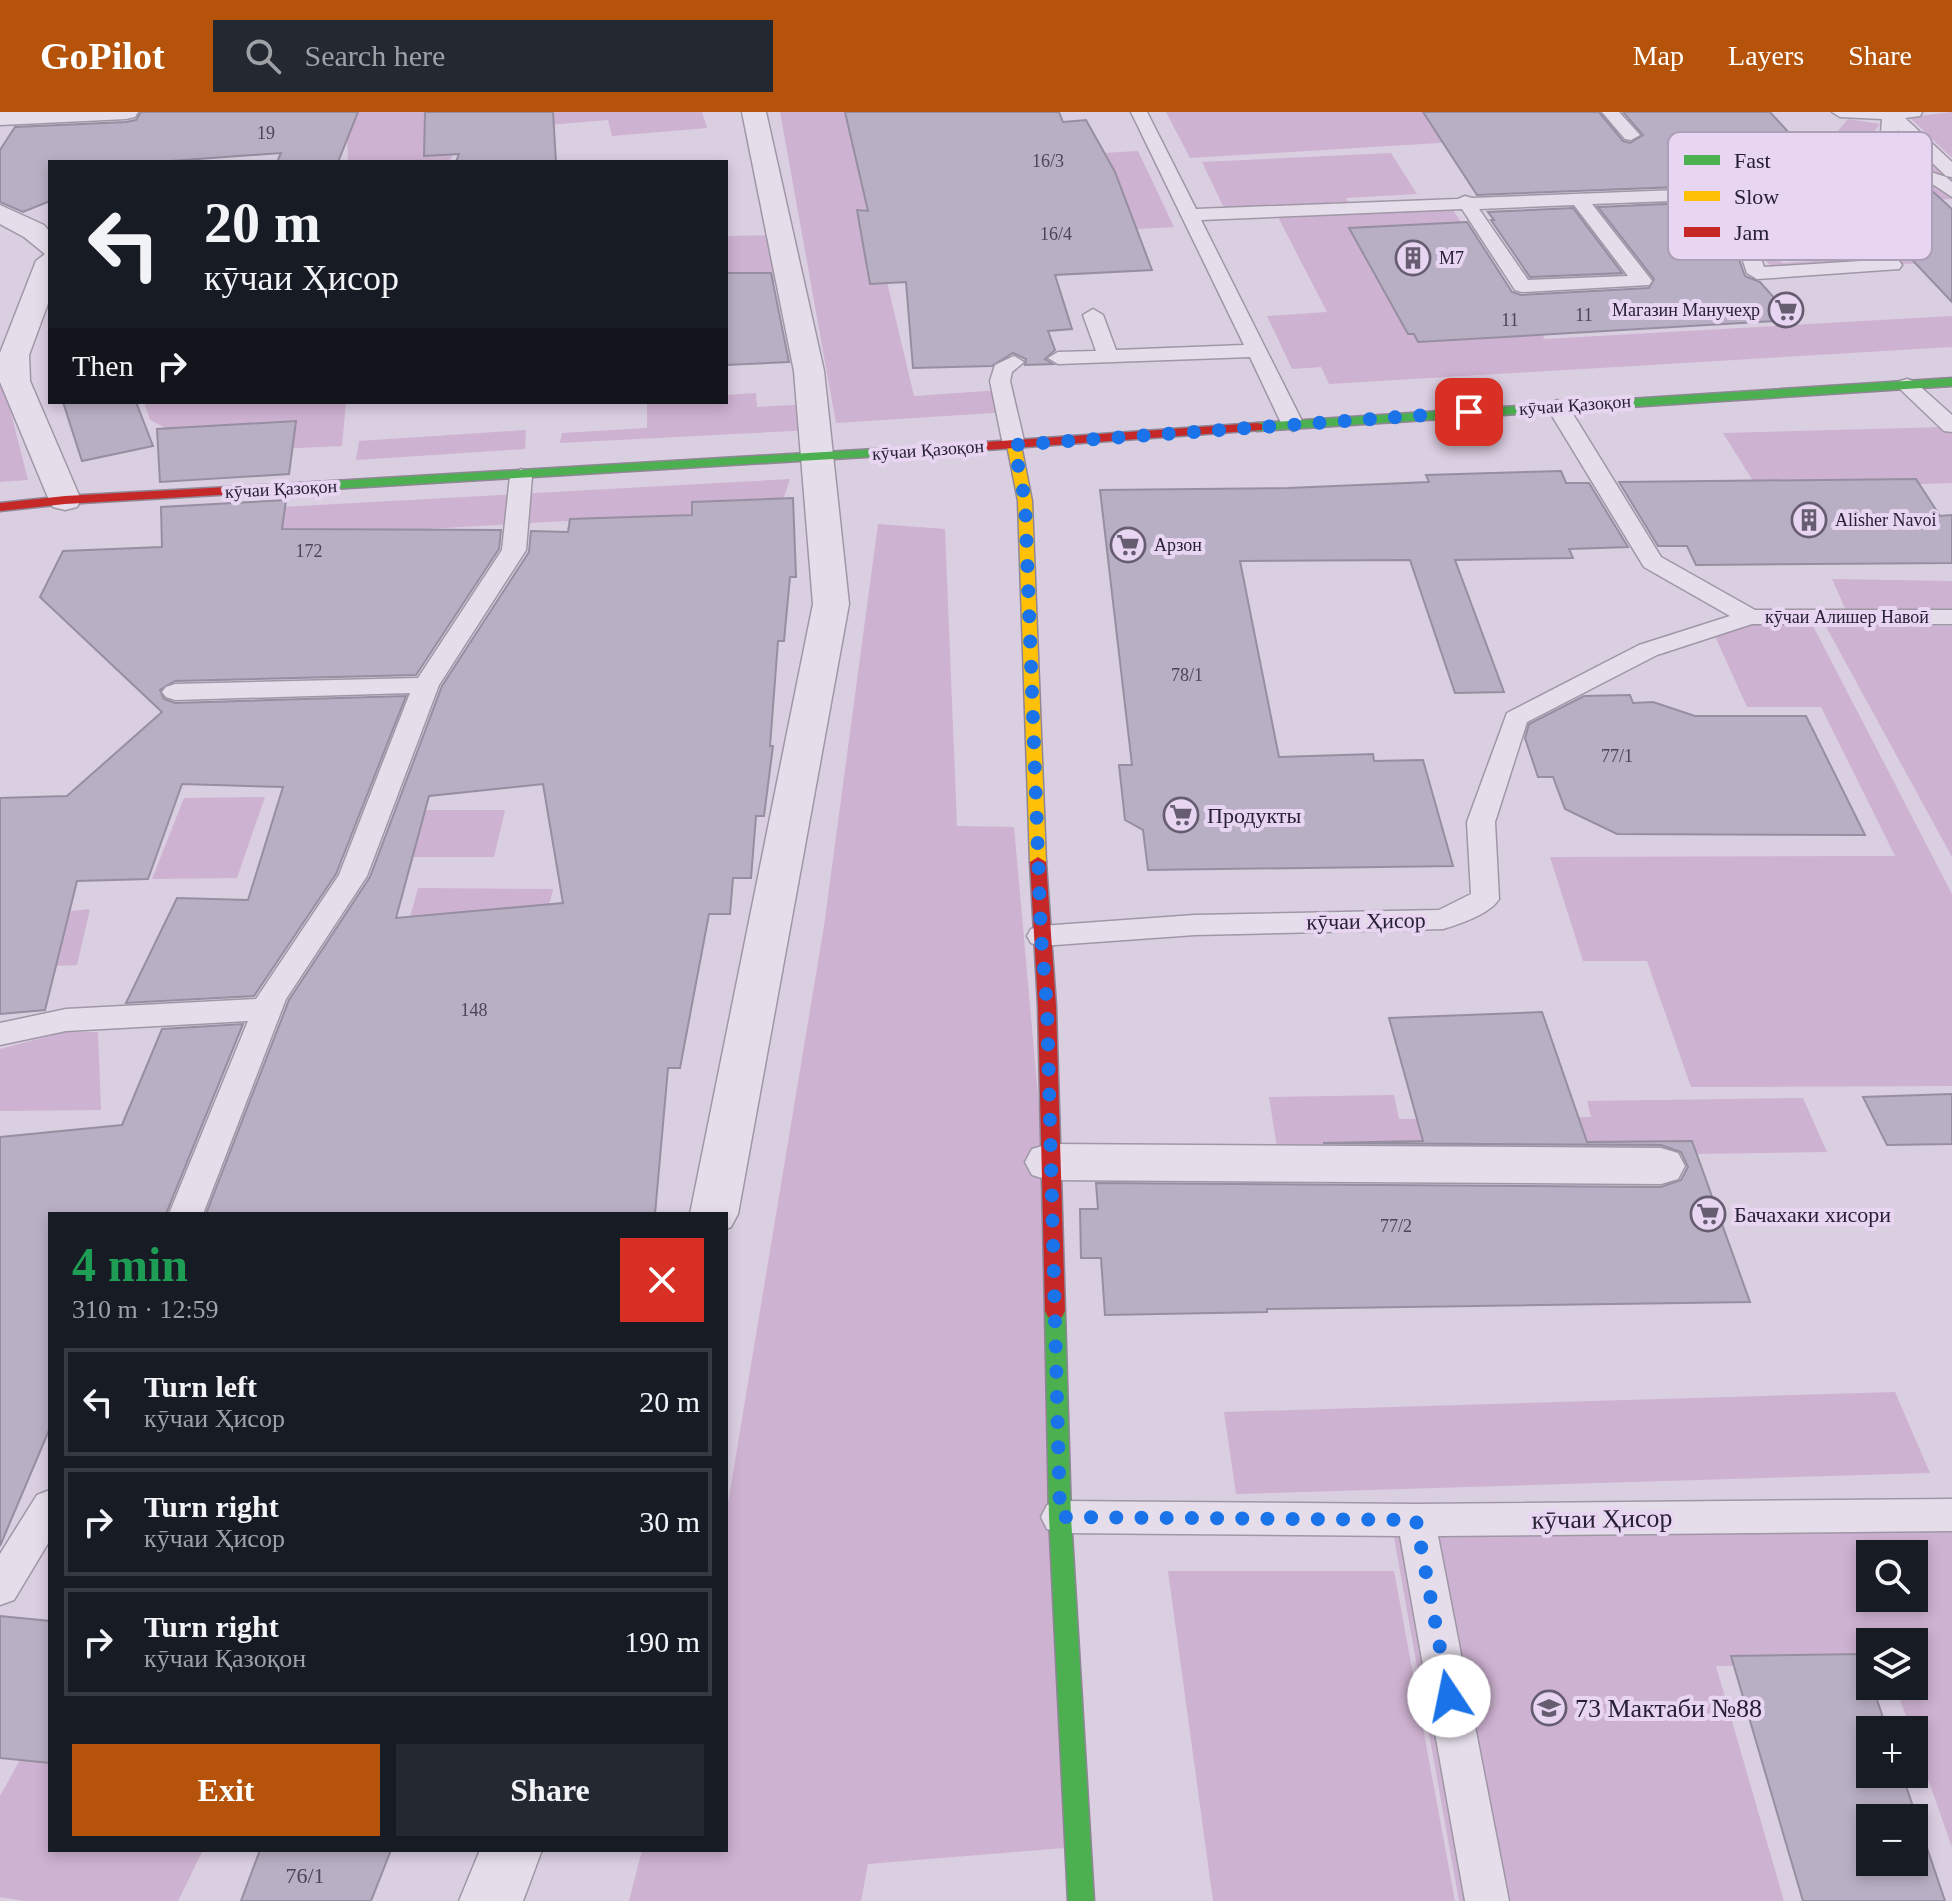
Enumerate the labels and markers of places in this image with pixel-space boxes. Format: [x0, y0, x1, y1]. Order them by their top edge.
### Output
building icon: М7 [1394, 239, 1432, 277]
place label: М7 [1439, 248, 1464, 268]
supermarket icon: Магазин Манучеҳр [1767, 291, 1805, 329]
place label: Магазин Манучеҳр [1612, 300, 1760, 320]
pin [1435, 378, 1503, 446]
building icon: Alisher Navoi [1790, 501, 1828, 539]
place label: Alisher Navoi [1835, 510, 1936, 530]
supermarket icon: Арзон [1109, 526, 1147, 564]
place label: Арзон [1154, 535, 1202, 555]
supermarket icon: Продукты [1162, 796, 1200, 834]
place label: Продукты [1207, 803, 1301, 828]
supermarket icon: Бачахаки хисори [1689, 1195, 1727, 1233]
place label: Бачахаки хисори [1734, 1202, 1891, 1227]
school or university icon: 73 Мактаби №88 [1530, 1689, 1568, 1727]
place label: 73 Мактаби №88 [1575, 1694, 1762, 1723]

